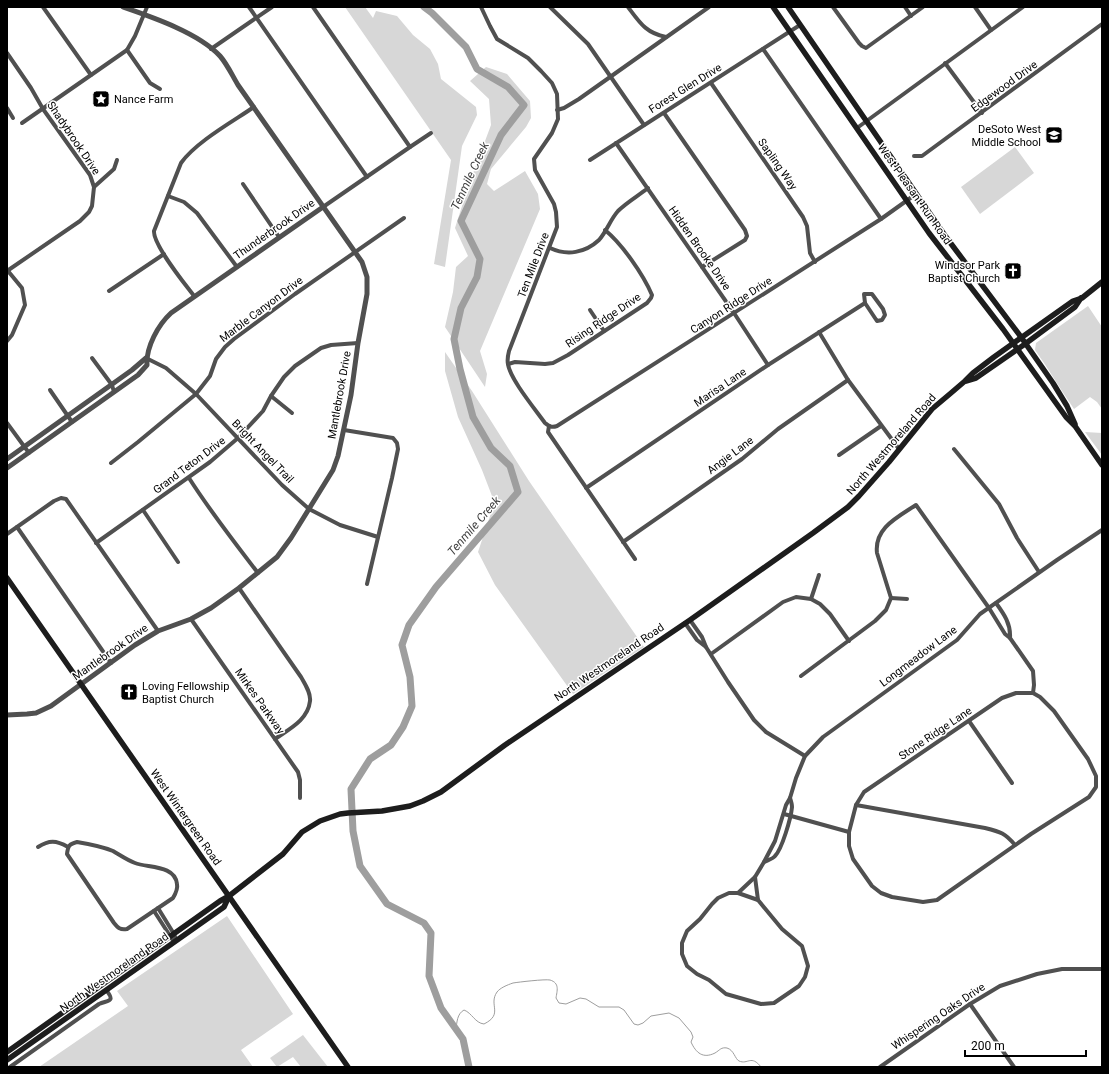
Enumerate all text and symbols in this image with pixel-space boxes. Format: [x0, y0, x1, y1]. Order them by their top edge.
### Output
street label: Edgewood Drive [969, 58, 1040, 115]
street label: Forest Glen Drive [647, 61, 724, 116]
place icon: Nance Farm [91, 89, 111, 109]
place label: Nance Farm [114, 93, 173, 106]
street label: Shadybrook Drive [44, 99, 103, 177]
place label: DeSoto West Middle School [972, 123, 1041, 149]
school or university icon: DeSoto West Middle School [1044, 125, 1064, 145]
street label: Sapling Way [755, 136, 800, 193]
water label: Tenmile Creek [448, 139, 492, 212]
street label: West Pleasant Run Road [875, 141, 954, 247]
street label: Thunderbrook Drive [231, 196, 317, 262]
street label: Hidden Brooke Drive [666, 204, 733, 293]
street label: Ten Mile Drive [515, 231, 552, 300]
place label: Windsor Park Baptist Church [928, 259, 1000, 285]
church icon: Windsor Park Baptist Church [1003, 261, 1023, 281]
street label: Marble Canyon Drive [217, 274, 306, 345]
street label: Canyon Ridge Drive [688, 274, 775, 337]
street label: Rising Ridge Drive [563, 290, 643, 350]
street label: Mantlebrook Drive [325, 350, 354, 440]
street label: Marisa Lane [692, 365, 749, 410]
street label: North Westmoreland Road [844, 391, 939, 497]
street label: Bright Angel Trail [229, 417, 296, 486]
street label: Grand Teton Drive [151, 434, 228, 497]
street label: Angie Lane [705, 434, 756, 477]
water label: Tenmile Creek [445, 493, 504, 558]
street label: Mantlebrook Drive [70, 621, 151, 683]
street label: North Westmoreland Road [552, 621, 667, 704]
street label: Longmeadow Lane [877, 623, 960, 690]
street label: Mirkes Parkway [232, 666, 288, 737]
place label: Loving Fellowship Baptist Church [142, 680, 229, 706]
church icon: Loving Fellowship Baptist Church [119, 682, 139, 702]
street label: Stone Ridge Lane [896, 704, 974, 763]
street label: West Wintergreen Road [147, 767, 224, 868]
street label: North Westmoreland Road [58, 930, 171, 1015]
street label: Whispering Oaks Drive [889, 980, 988, 1053]
scale bar [965, 1032, 1086, 1058]
text: 200 m [971, 1039, 1005, 1053]

